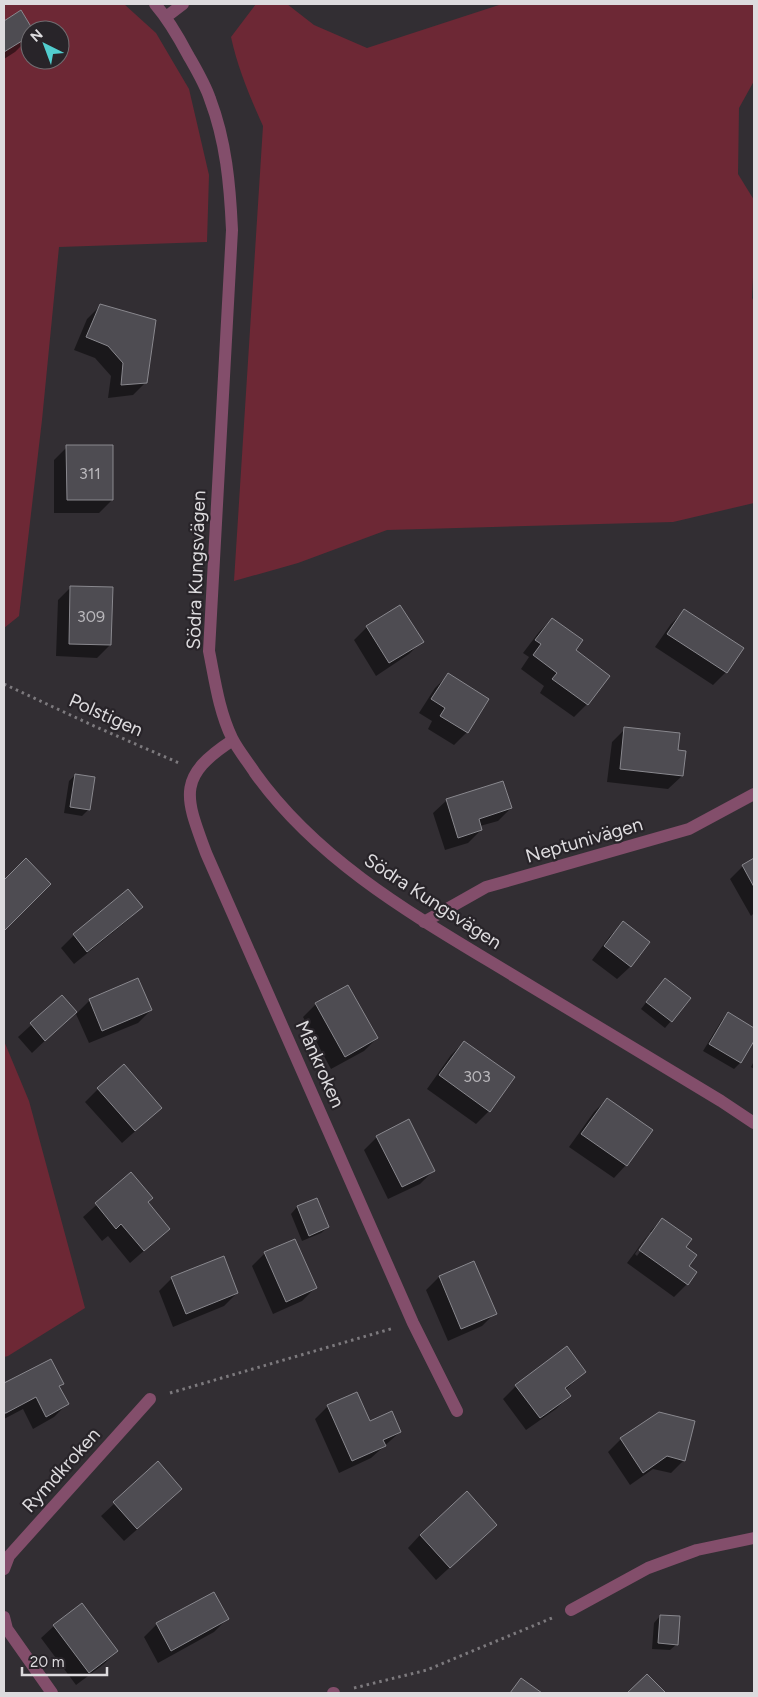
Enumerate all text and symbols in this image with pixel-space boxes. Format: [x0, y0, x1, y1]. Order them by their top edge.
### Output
north arrow [20, 20, 70, 70]
text: N [27, 26, 46, 46]
house number: 311 [79, 464, 101, 483]
street label: Södra Kungsvägen [182, 490, 210, 650]
house number: 309 [77, 607, 105, 626]
street label: Polstigen [65, 689, 147, 741]
street label: Neptunivägen [523, 812, 645, 868]
street label: Södra Kungsvägen [360, 848, 506, 954]
street label: Månkroken [291, 1017, 349, 1111]
house number: 303 [463, 1067, 491, 1086]
street label: Rymdkroken [17, 1423, 105, 1517]
scale bar [22, 1644, 108, 1676]
text: 20 m [30, 1653, 64, 1671]

